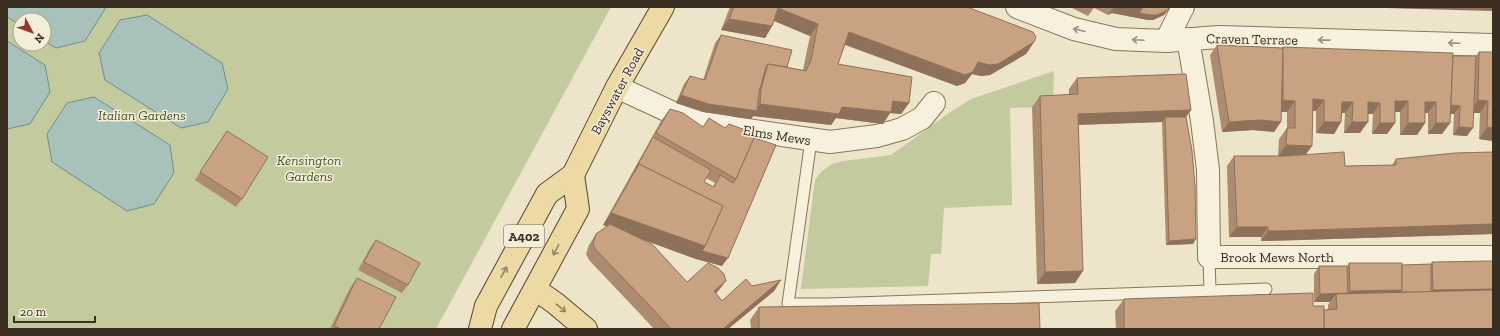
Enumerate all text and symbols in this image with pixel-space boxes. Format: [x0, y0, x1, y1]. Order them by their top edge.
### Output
north arrow [12, 12, 52, 52]
one-way arrow [1072, 25, 1085, 33]
street label: Craven Terrace [1206, 30, 1298, 49]
text: N [31, 31, 47, 46]
one-way arrow [1318, 36, 1331, 44]
one-way arrow [1132, 37, 1145, 44]
one-way arrow [1448, 40, 1461, 47]
street label: Bayswater Road [587, 44, 648, 138]
park label: Italian Gardens [98, 107, 186, 124]
street label: Elms Mews [742, 122, 812, 149]
park label: Kensington Gardens [277, 152, 341, 185]
road number: A402 [504, 225, 544, 247]
one-way arrow [552, 243, 560, 255]
street label: Brook Mews North [1220, 249, 1334, 266]
one-way arrow [501, 266, 509, 278]
scale bar [14, 298, 95, 324]
one-way arrow [556, 303, 567, 312]
text: 20 m [20, 305, 47, 319]

